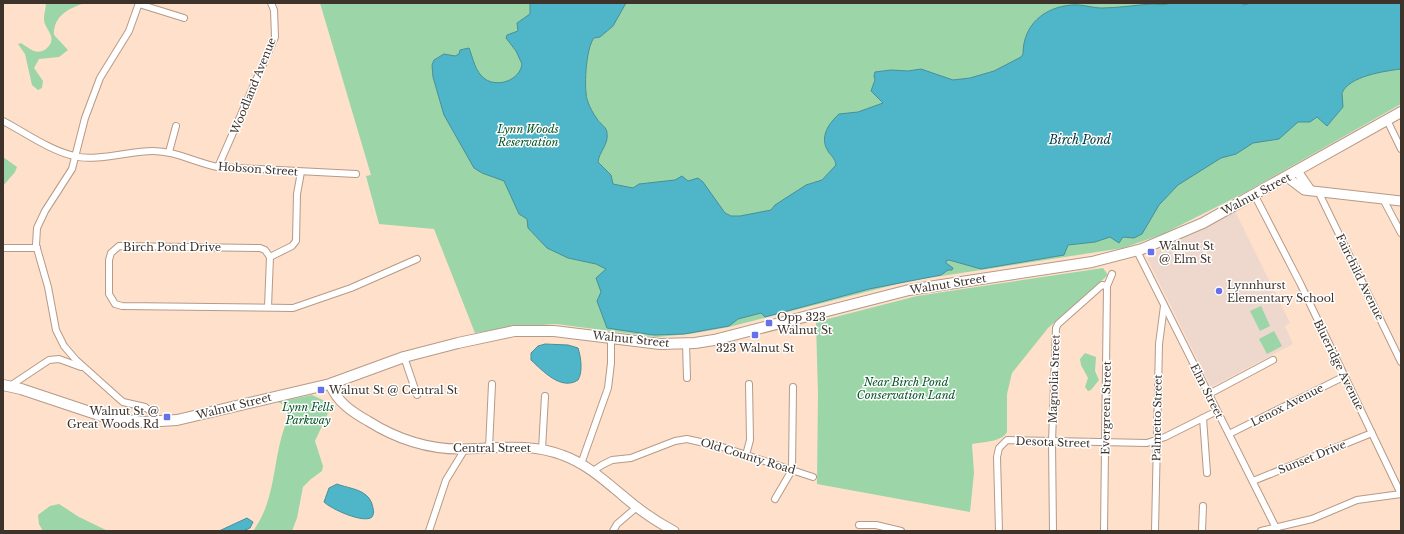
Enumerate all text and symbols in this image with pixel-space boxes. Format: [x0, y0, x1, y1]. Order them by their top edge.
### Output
street label: Woodland Avenue [227, 36, 279, 137]
park label: Lynn Woods Reservation [496, 122, 559, 149]
water label: Birch Pond [1048, 132, 1112, 147]
street label: Hobson Street [217, 159, 299, 179]
street label: Walnut Street [1218, 169, 1294, 219]
street label: Fairchild Avenue [1333, 231, 1387, 323]
place label: Walnut St @ Elm St [1158, 239, 1215, 266]
street label: Birch Pond Drive [123, 240, 221, 254]
marker: Walnut St @ Elm St [1146, 247, 1156, 257]
street label: Walnut Street [908, 271, 988, 297]
place label: Lynnhurst Elementary School [1227, 278, 1335, 305]
marker: Lynnhurst Elementary School [1214, 286, 1224, 296]
place label: Opp 323 Walnut St [776, 310, 833, 337]
street label: Blueridge Avenue [1311, 317, 1367, 413]
marker: Opp 323 Walnut St [764, 318, 774, 328]
street label: Walnut Street [591, 328, 671, 350]
marker: 323 Walnut St [750, 330, 760, 340]
street label: Magnolia Street [1045, 333, 1063, 424]
place label: 323 Walnut St [716, 341, 795, 355]
street label: Evergreen Street [1098, 360, 1114, 455]
street label: Elm Street [1187, 361, 1227, 421]
street label: Palmetto Street [1149, 374, 1165, 462]
park label: Near Birch Pond Conservation Land [857, 375, 956, 402]
street label: Lenox Avenue [1248, 381, 1326, 429]
place label: Walnut St @ Central St [328, 383, 459, 397]
marker: Walnut St @ Central St [316, 385, 326, 395]
street label: Walnut Street [194, 390, 274, 422]
park label: Lynn Fells Parkway [281, 400, 334, 427]
place label: Walnut St @ Great Woods Rd [67, 404, 160, 431]
marker: Walnut St @ Great Woods Rd [162, 412, 172, 422]
street label: Desota Street [1015, 434, 1091, 450]
street label: Old County Road [699, 435, 798, 477]
street label: Sunset Drive [1276, 437, 1348, 477]
street label: Central Street [453, 441, 532, 455]

